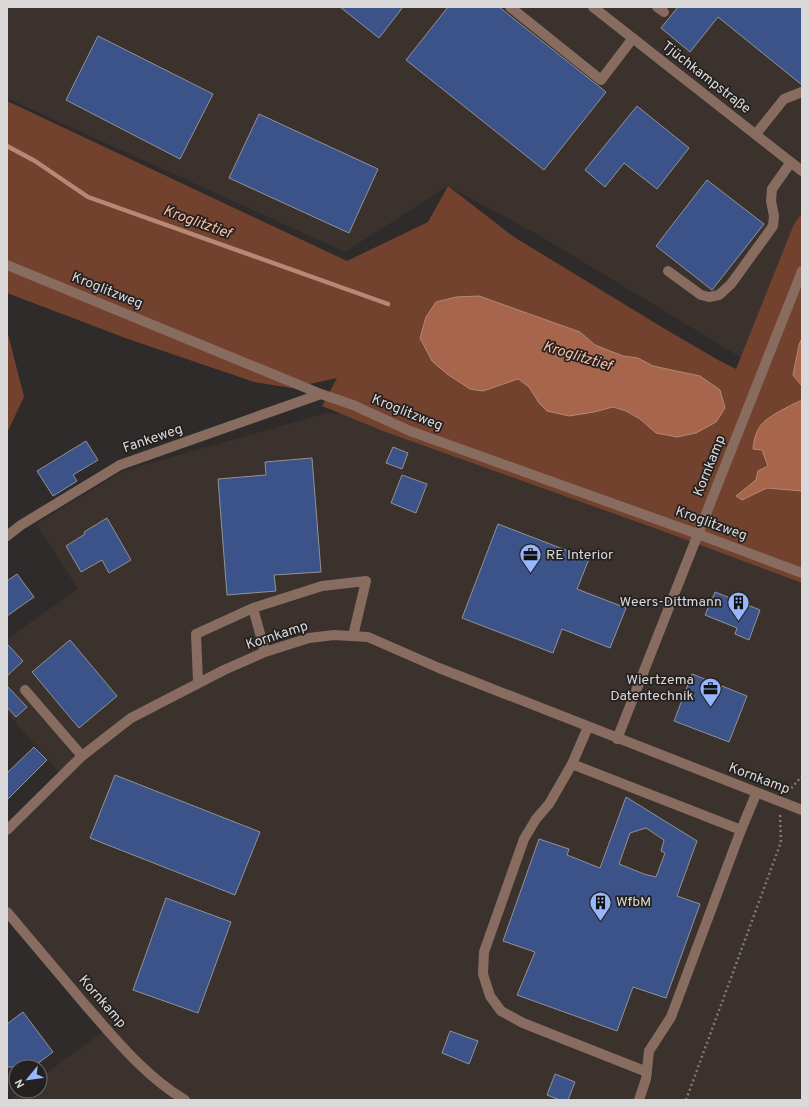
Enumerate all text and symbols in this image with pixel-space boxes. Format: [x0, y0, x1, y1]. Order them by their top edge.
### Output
street label: Tjüchkampstraße [658, 38, 754, 118]
water label: Kroglitztief [160, 202, 236, 245]
street label: Kroglitzweg [69, 269, 145, 313]
water label: Kroglitztief [540, 337, 616, 377]
street label: Kroglitzweg [369, 391, 445, 435]
street label: Fankeweg [121, 421, 185, 457]
street label: Kornkamp [690, 433, 730, 499]
street label: Kroglitzweg [673, 503, 749, 545]
office icon: RE Interior [517, 542, 543, 575]
place label: RE Interior [546, 547, 614, 564]
building icon: Weers-Dittmann [725, 589, 751, 622]
place label: Weers-Dittmann [619, 594, 722, 611]
street label: Kornkamp [244, 618, 310, 654]
place label: Wiertzema Datentechnik [610, 672, 694, 705]
office icon: Wiertzema Datentechnik [697, 675, 723, 708]
street label: Kornkamp [726, 760, 792, 799]
building icon: WfbM [588, 889, 614, 922]
place label: WfbM [616, 894, 651, 911]
street label: Kornkamp [74, 972, 130, 1032]
north arrow [8, 1059, 48, 1099]
text: N [12, 1077, 28, 1090]

